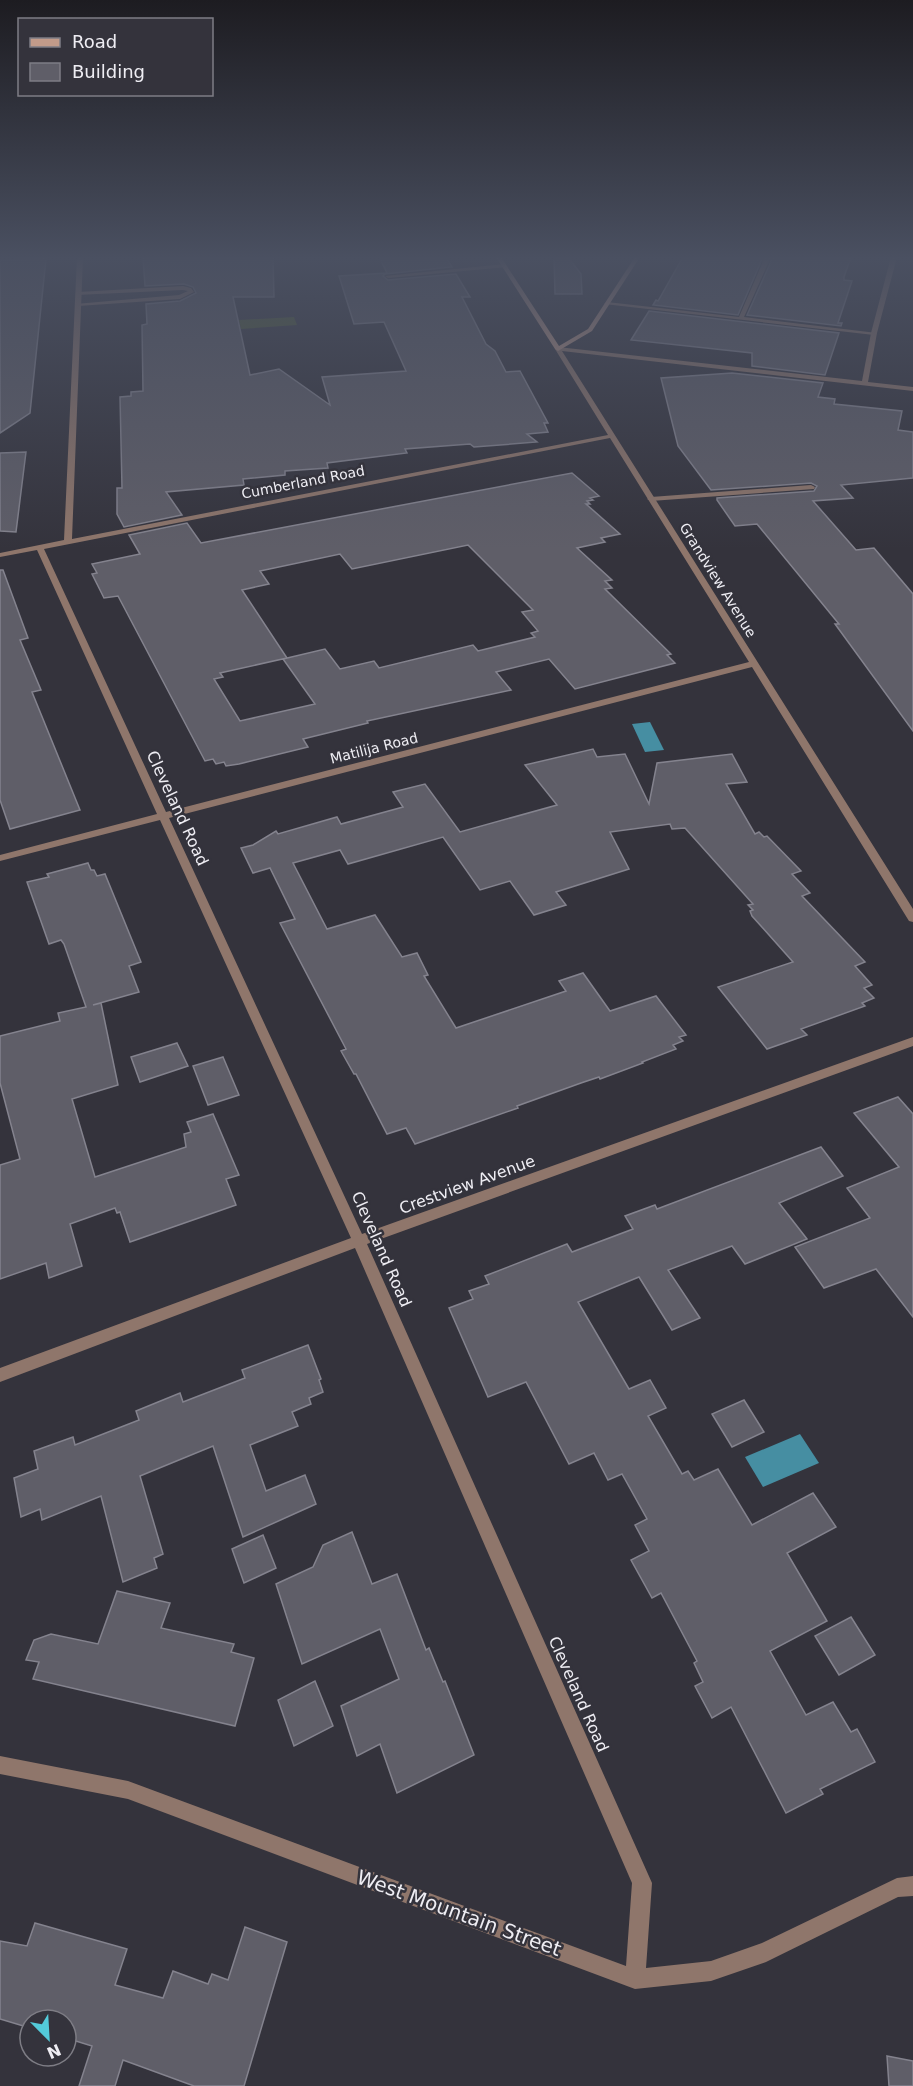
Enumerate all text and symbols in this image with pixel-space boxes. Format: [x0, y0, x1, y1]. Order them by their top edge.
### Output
legend [18, 18, 213, 96]
text: Road [72, 31, 117, 52]
text: Building [72, 61, 145, 82]
street label: Cumberland Road [240, 462, 366, 502]
street label: Grandview Avenue [676, 520, 760, 640]
street label: Matilija Road [328, 729, 420, 767]
street label: Cleveland Road [143, 748, 212, 869]
street label: Crestview Avenue [397, 1151, 538, 1218]
street label: Cleveland Road [348, 1188, 416, 1310]
street label: Cleveland Road [545, 1633, 613, 1755]
street label: West Mountain Street [353, 1865, 565, 1961]
north arrow [18, 2008, 78, 2068]
text: N [44, 2040, 64, 2063]

